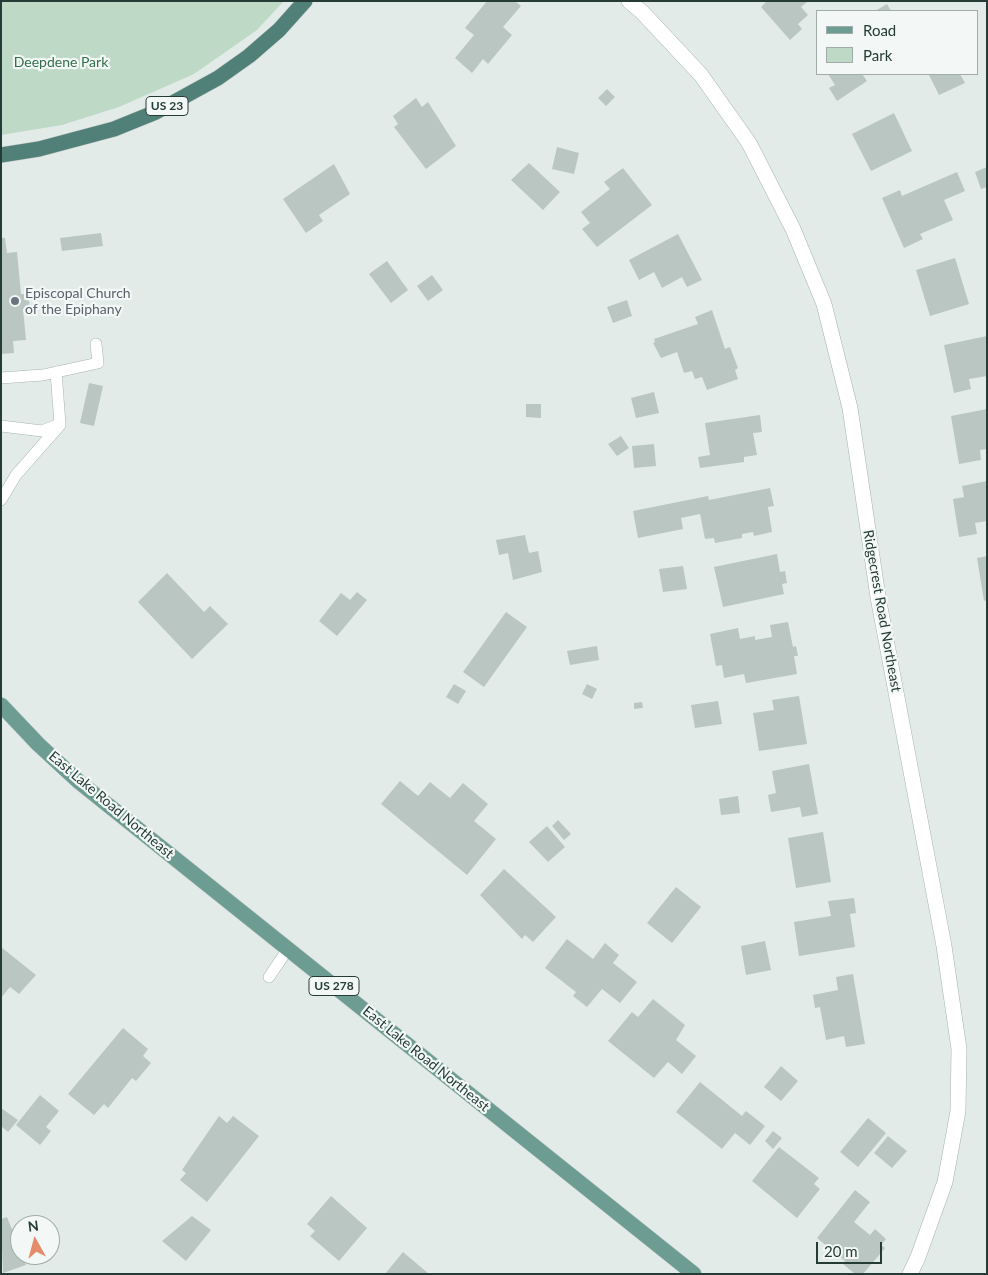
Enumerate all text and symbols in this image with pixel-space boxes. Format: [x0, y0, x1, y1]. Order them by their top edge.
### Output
legend [816, 10, 978, 75]
text: Road [863, 21, 896, 39]
text: Park [863, 46, 892, 64]
park label: Deepdene Park [14, 54, 108, 70]
road number: US 23 [146, 96, 188, 115]
place label: Episcopal Church of the Epiphany [25, 285, 131, 318]
marker: Episcopal Church of the Epiphany [9, 295, 21, 307]
street label: Ridgecrest Road Northeast [859, 529, 905, 693]
street label: East Lake Road Northeast [45, 748, 177, 862]
road number: US 278 [309, 976, 359, 996]
street label: East Lake Road Northeast [359, 1003, 493, 1115]
north arrow [10, 1215, 60, 1265]
text: N [27, 1217, 40, 1235]
scale bar [818, 1232, 884, 1264]
text: 20 m [824, 1242, 858, 1260]

